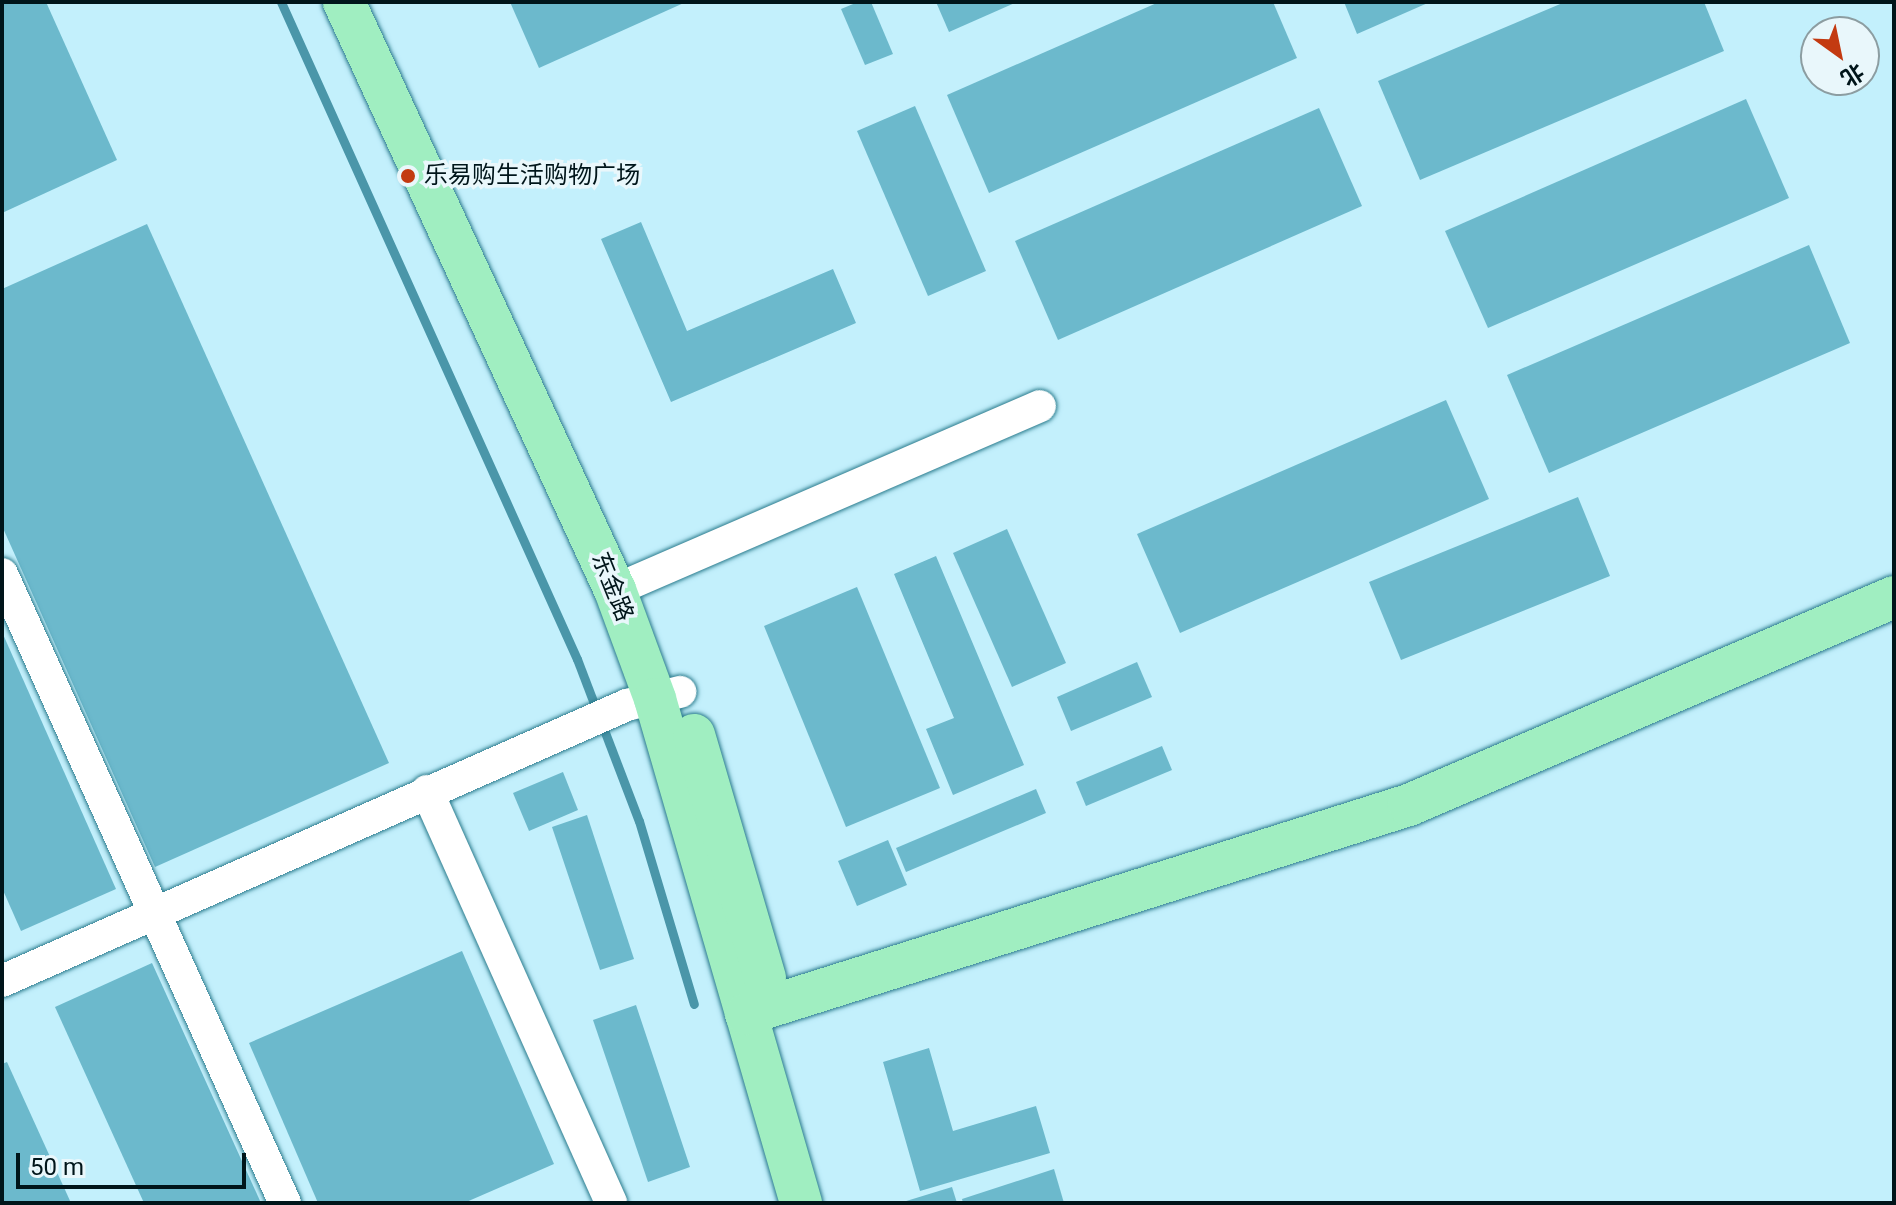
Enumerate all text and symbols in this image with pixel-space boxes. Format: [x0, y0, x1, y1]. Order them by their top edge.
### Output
north arrow [1800, 16, 1880, 96]
text: 北 [1836, 58, 1868, 91]
place label: 乐易购生活购物广场 [424, 162, 640, 190]
marker: 乐易购生活购物广场 [399, 167, 417, 185]
street label: 东金路 [585, 548, 639, 626]
scale bar [20, 1137, 250, 1187]
text: 50 m [30, 1153, 84, 1181]

